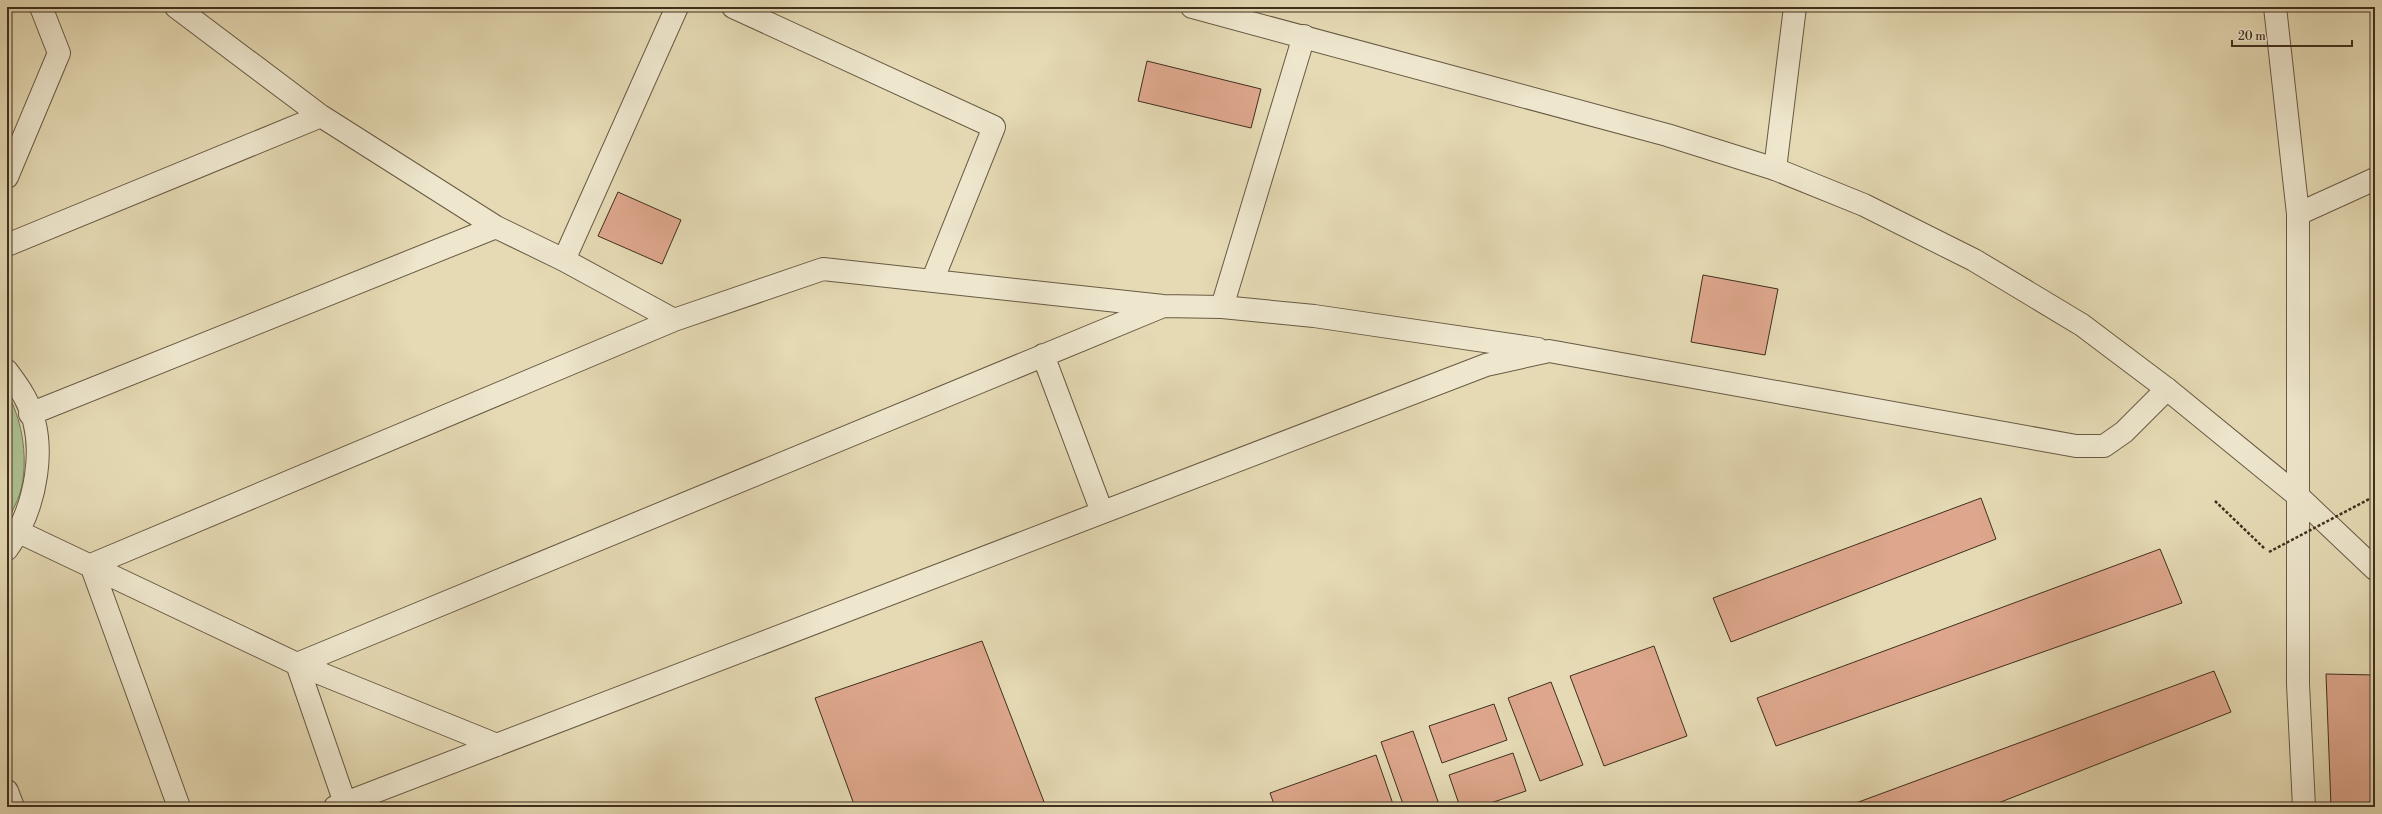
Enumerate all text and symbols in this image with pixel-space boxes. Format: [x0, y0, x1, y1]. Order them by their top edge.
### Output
scale bar [2232, 22, 2352, 48]
text: 20 m [2238, 29, 2266, 44]

